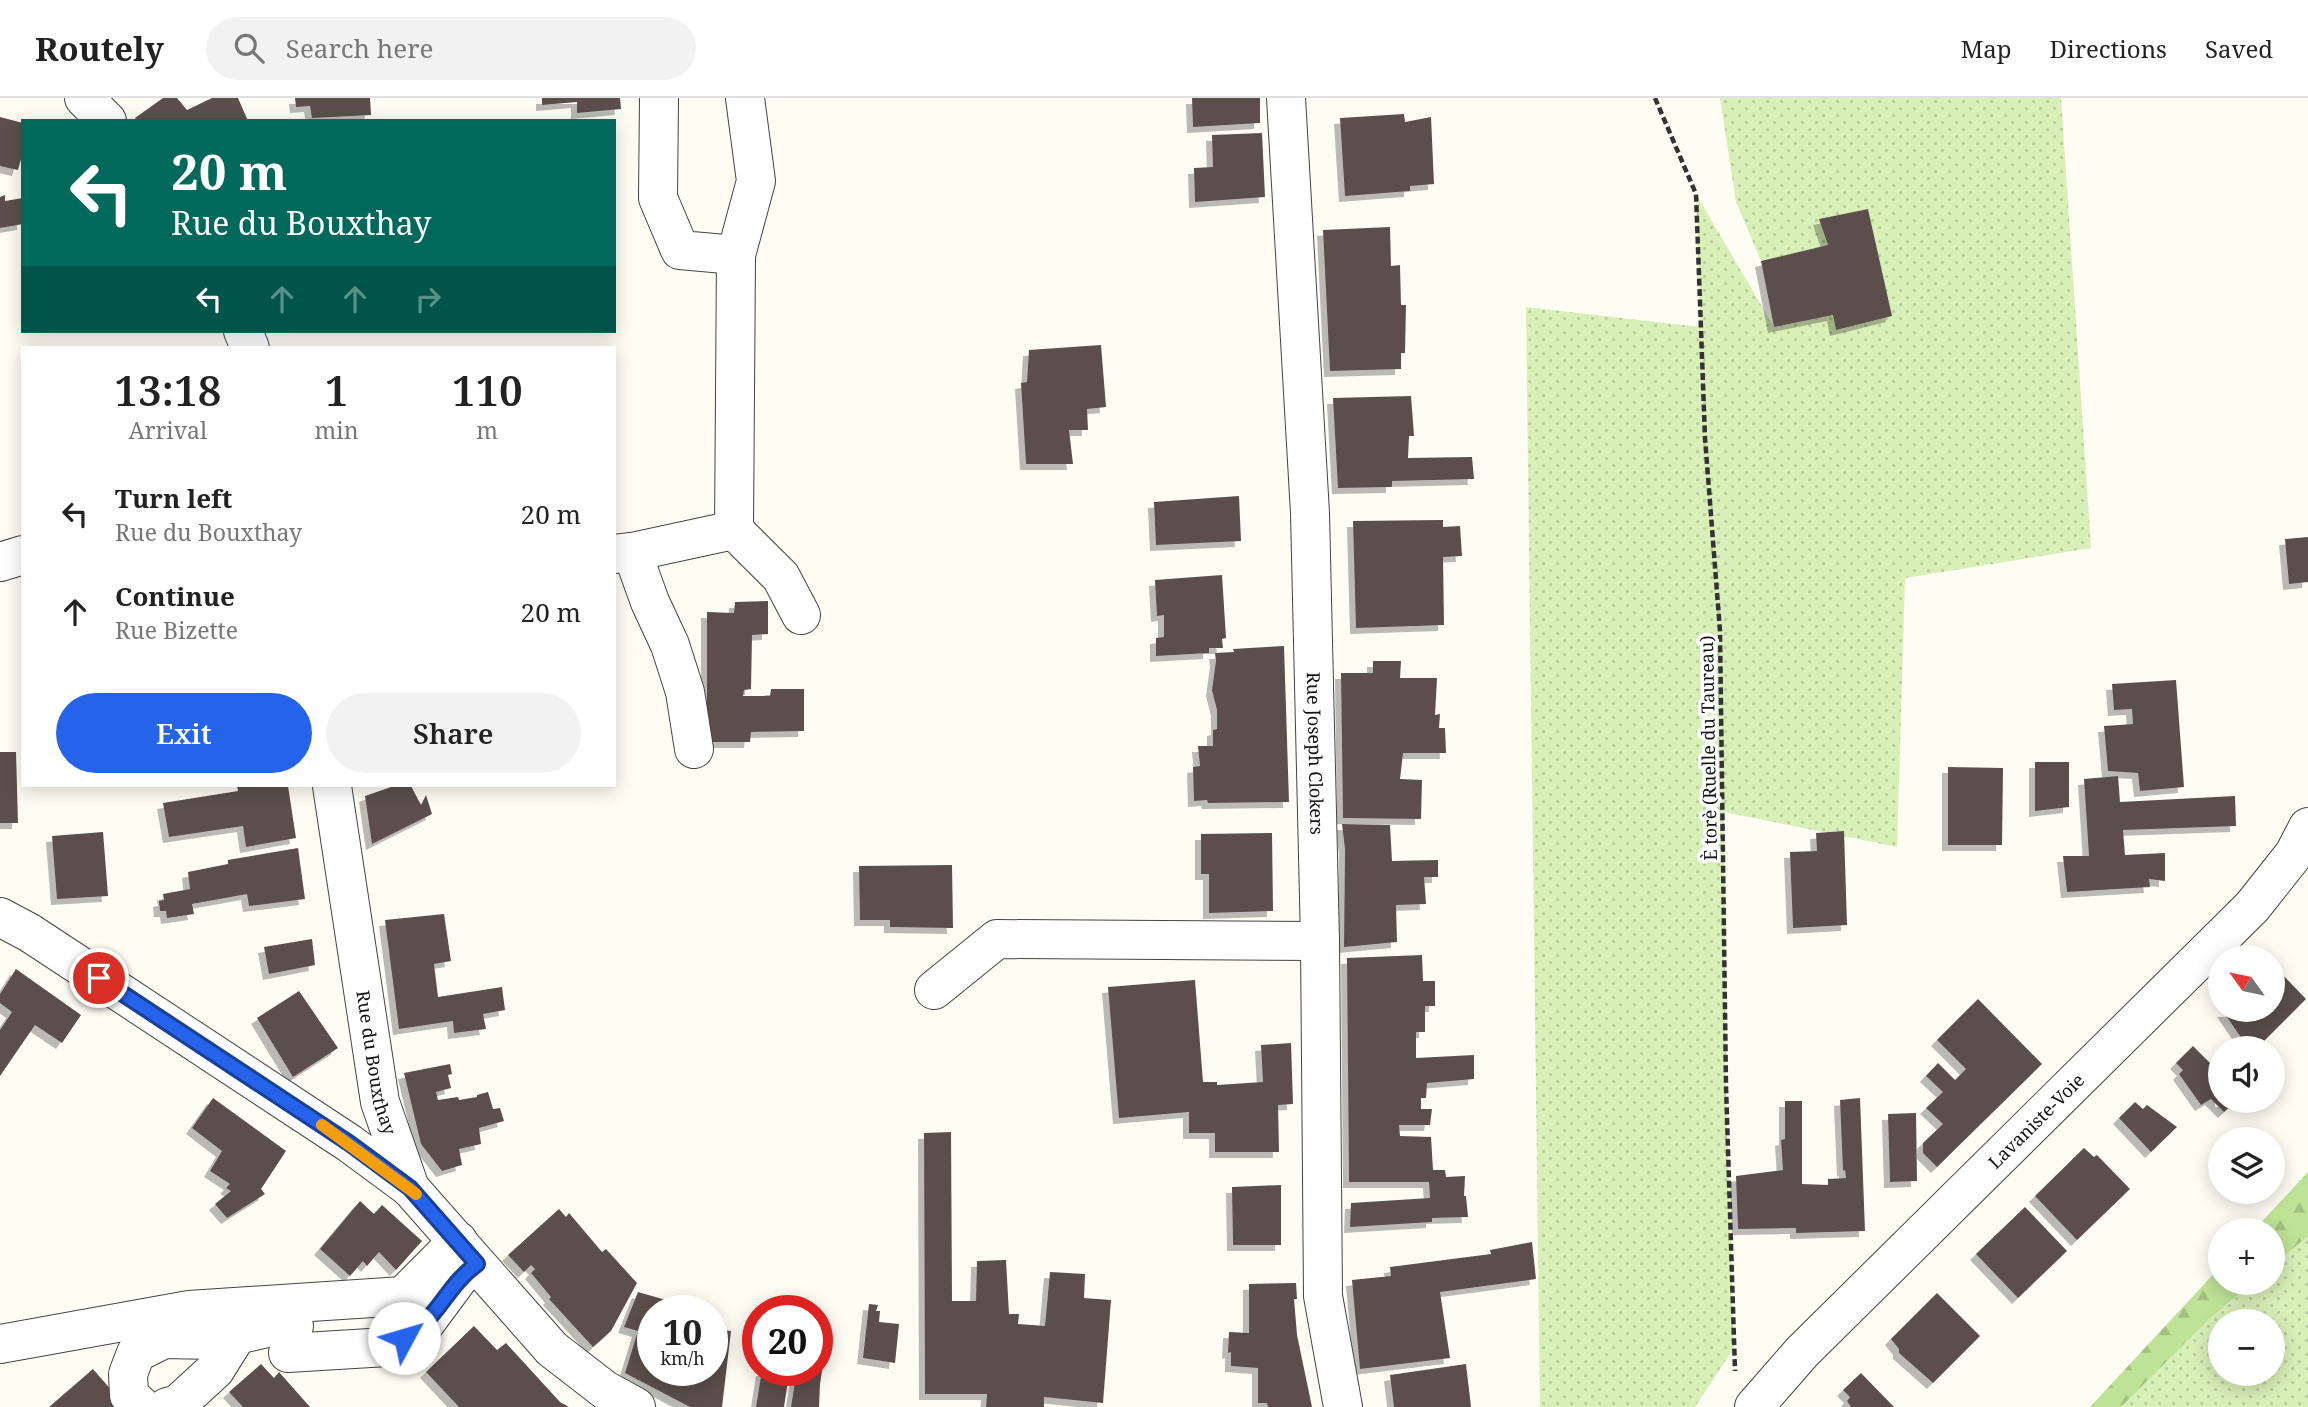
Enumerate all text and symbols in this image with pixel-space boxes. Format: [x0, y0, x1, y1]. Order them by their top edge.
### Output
search box [206, 17, 696, 80]
text: Routely [35, 26, 164, 71]
icon: search [230, 29, 268, 67]
text: Search here [286, 30, 433, 66]
text: Map [1961, 32, 2012, 65]
text: Directions [2050, 32, 2167, 65]
text: Saved [2205, 32, 2273, 65]
text: 20 m [171, 138, 287, 204]
icon: left [56, 147, 147, 238]
text: Rue du Bouxthay [171, 201, 431, 244]
icon: left [190, 280, 228, 318]
icon: ahead [263, 280, 301, 318]
icon: ahead [336, 280, 374, 318]
icon: right [409, 280, 447, 318]
text: 13:18 [114, 361, 221, 418]
text: 1 [325, 361, 348, 418]
text: 110 [452, 361, 523, 418]
text: Arrival [128, 414, 207, 446]
text: min [315, 414, 359, 446]
text: m [476, 414, 498, 446]
text: Turn left [115, 480, 232, 516]
icon: left [56, 495, 94, 533]
text: 20 m [521, 496, 581, 532]
text: Rue du Bouxthay [115, 516, 302, 548]
text: Continue [115, 578, 235, 614]
icon: ahead [56, 593, 94, 631]
text: 20 m [521, 594, 581, 630]
text: Rue Bizette [115, 614, 238, 646]
street label: È torè (Ruelle du Taureau) [1694, 635, 1722, 861]
street label: Rue Joseph Clokers [1302, 672, 1330, 835]
button: Exit [56, 693, 312, 773]
button: Share [326, 693, 581, 773]
north arrow [2208, 945, 2286, 1022]
map controls [2208, 945, 2285, 1386]
pin [69, 948, 129, 1008]
icon: arrive [80, 959, 118, 997]
street label: Rue du Bouxthay [351, 989, 403, 1138]
button: sound [2208, 1036, 2285, 1113]
street label: Lavaniste-Voie [1983, 1068, 2089, 1173]
button: layers [2208, 1127, 2285, 1204]
button: + [2208, 1218, 2285, 1295]
speed limit sign: 20 [742, 1295, 833, 1386]
position arrow [367, 1301, 441, 1375]
text: 10 [663, 1308, 702, 1355]
button: − [2208, 1309, 2285, 1386]
text: km/h [660, 1346, 705, 1370]

